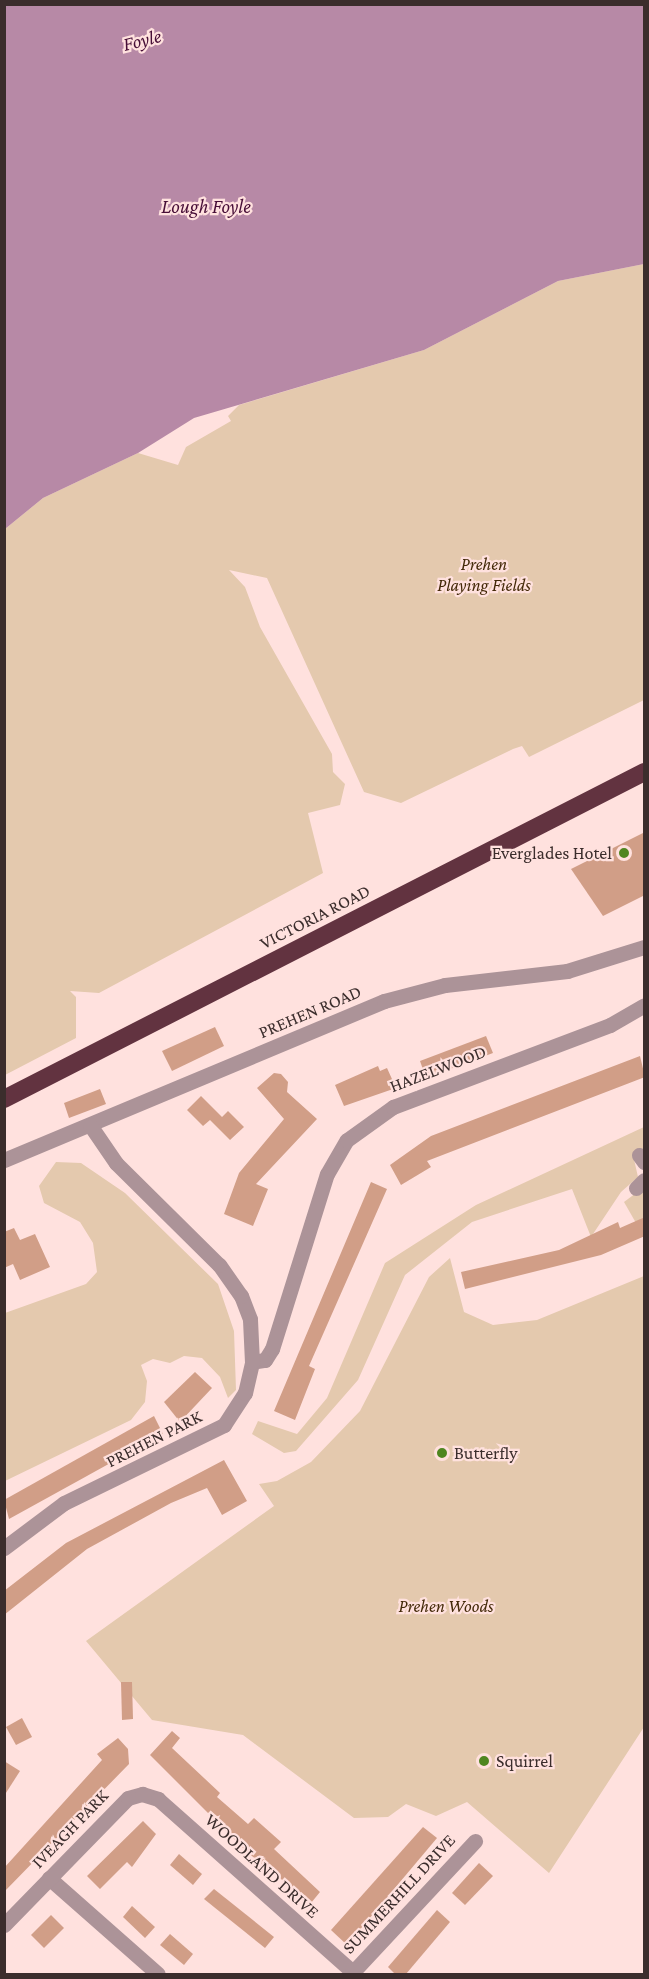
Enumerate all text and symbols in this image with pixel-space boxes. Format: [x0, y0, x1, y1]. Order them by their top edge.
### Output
water label: Foyle [120, 24, 164, 56]
water label: Lough Foyle [161, 194, 251, 218]
park label: Prehen Playing Fields [437, 554, 531, 596]
place label: Everglades Hotel [492, 842, 612, 864]
marker: Everglades Hotel [617, 846, 631, 860]
street label: VICTORIA ROAD [256, 880, 374, 954]
street label: PREHEN ROAD [255, 981, 365, 1043]
street label: HAZELWOOD [387, 1041, 489, 1097]
street label: PREHEN PARK [103, 1406, 205, 1472]
place label: Butterfly [454, 1442, 518, 1464]
marker: Butterfly [435, 1446, 449, 1460]
park label: Prehen Woods [399, 1595, 493, 1617]
place label: Squirrel [496, 1750, 553, 1772]
marker: Squirrel [477, 1754, 491, 1768]
street label: IVEAGH PARK [27, 1785, 113, 1873]
street label: WOODLAND DRIVE [200, 1809, 324, 1923]
street label: SUMMERHILL DRIVE [338, 1830, 460, 1958]

